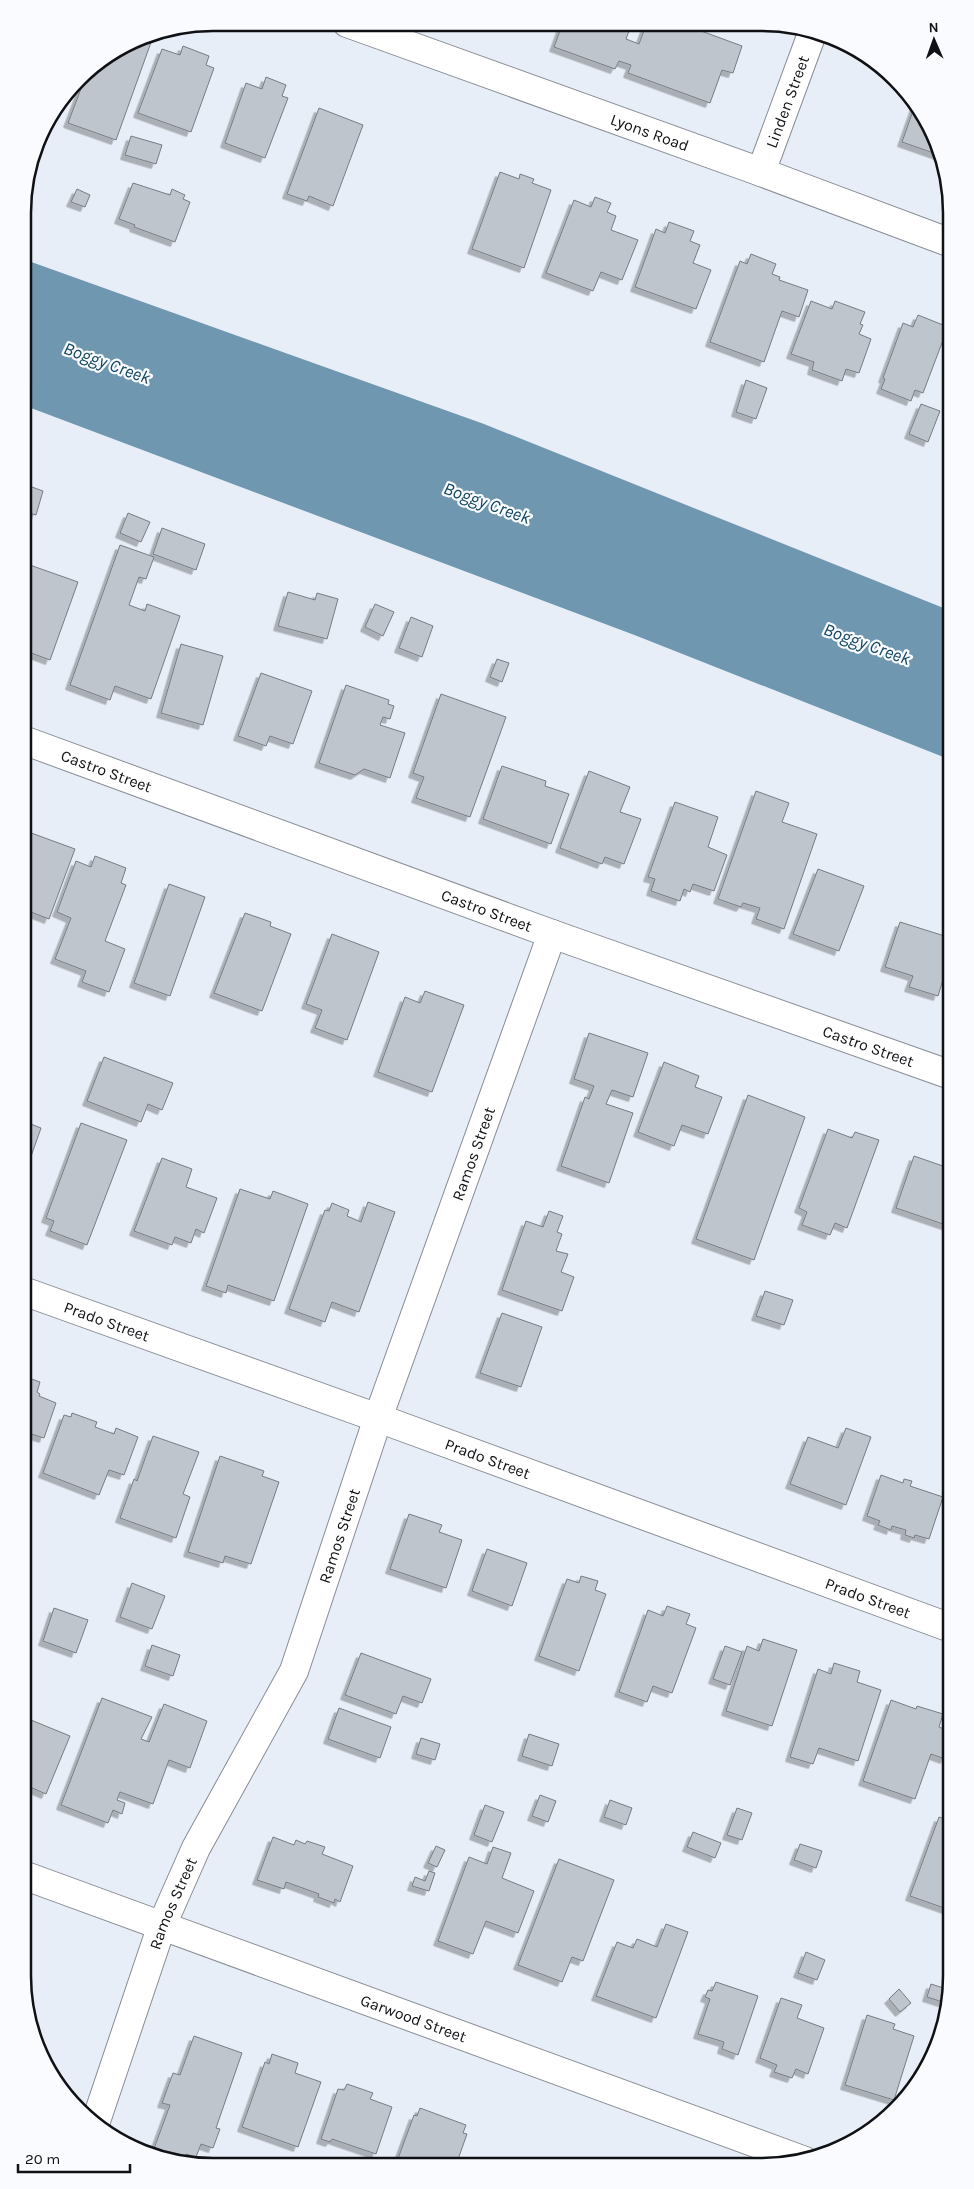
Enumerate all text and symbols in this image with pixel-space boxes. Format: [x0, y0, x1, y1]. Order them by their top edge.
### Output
north arrow [909, 15, 959, 65]
text: N [928, 19, 939, 36]
street label: Linden Street [762, 53, 813, 151]
street label: Lyons Road [608, 110, 692, 155]
water label: Boggy Creek [60, 337, 154, 389]
water label: Boggy Creek [440, 477, 534, 529]
water label: Boggy Creek [820, 618, 914, 670]
street label: Castro Street [58, 746, 154, 796]
street label: Castro Street [439, 885, 535, 936]
street label: Castro Street [820, 1021, 916, 1071]
street label: Ramos Street [448, 1104, 499, 1203]
street label: Prado Street [61, 1297, 152, 1345]
street label: Prado Street [442, 1434, 533, 1483]
street label: Ramos Street [315, 1486, 364, 1586]
street label: Prado Street [823, 1574, 913, 1622]
street label: Ramos Street [145, 1854, 201, 1952]
street label: Garwood Street [358, 1990, 469, 2046]
scale bar [18, 2142, 130, 2174]
text: 20 m [25, 2150, 60, 2168]

